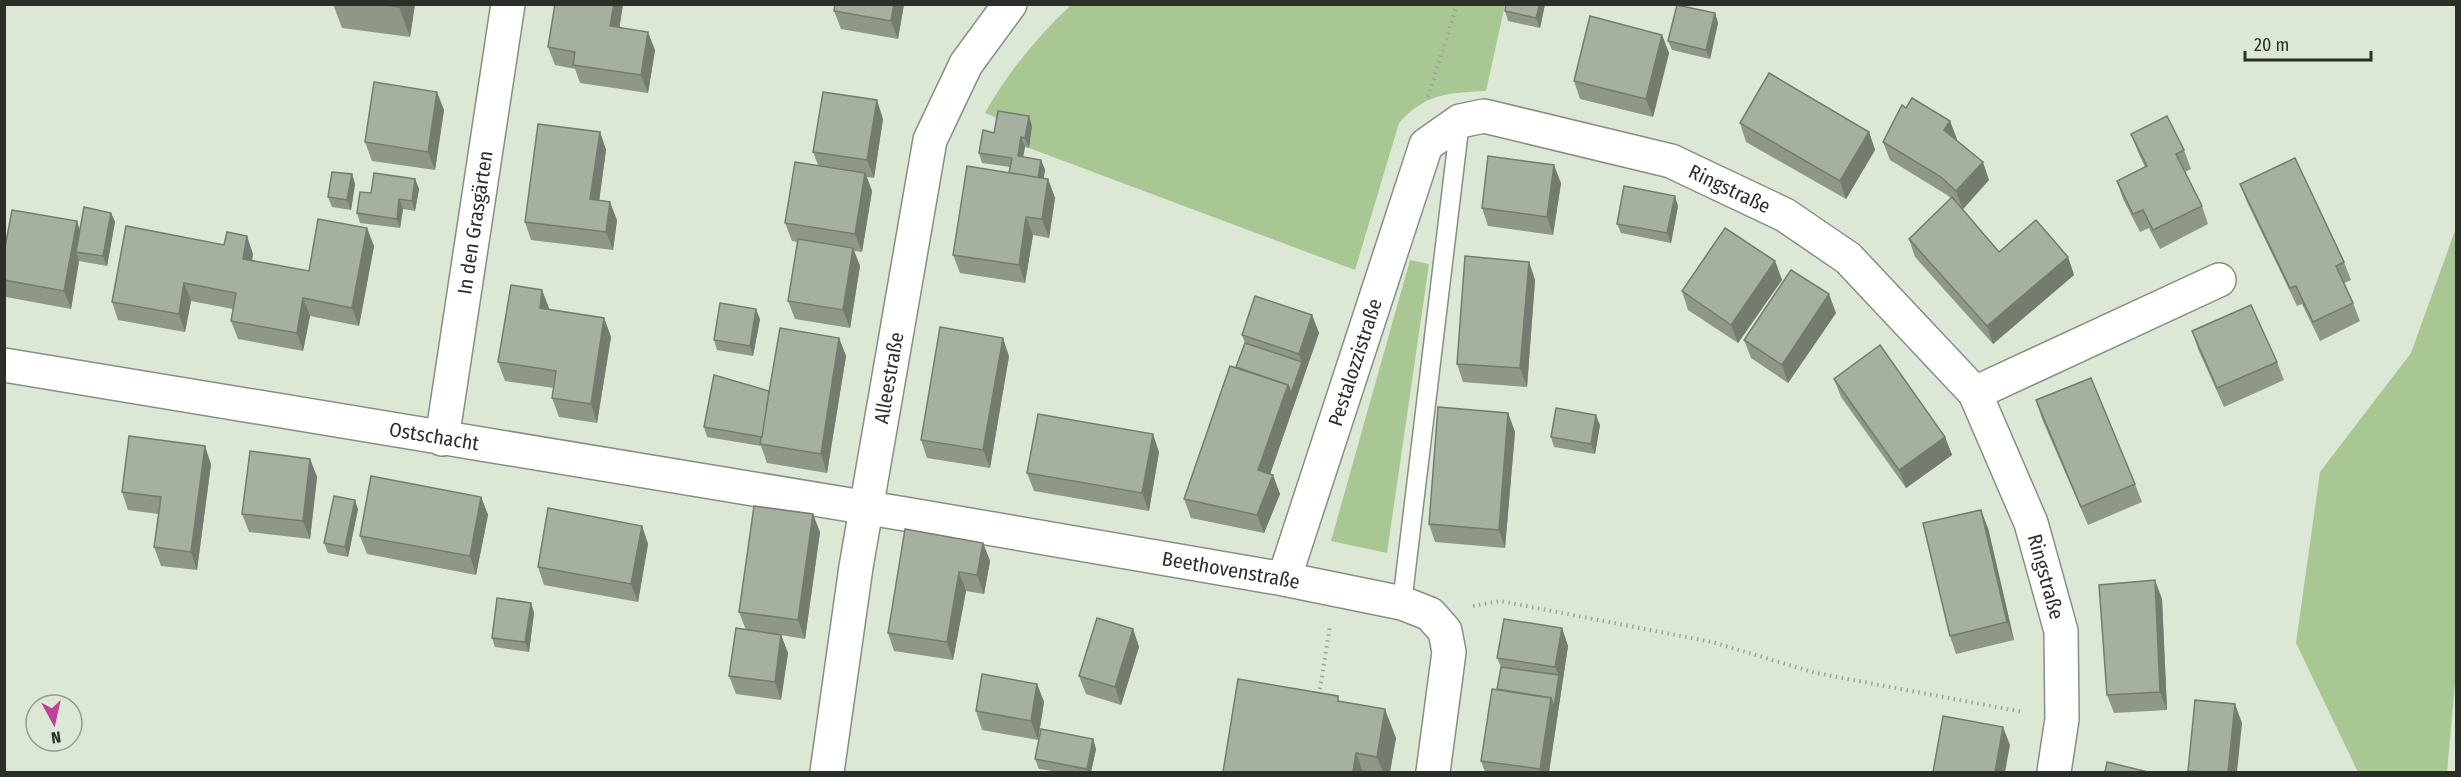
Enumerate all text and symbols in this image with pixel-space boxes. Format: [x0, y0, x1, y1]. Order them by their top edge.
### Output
scale bar [2245, 24, 2371, 62]
text: 20 m [2254, 34, 2289, 56]
street label: In den Grasgärten [452, 149, 498, 296]
street label: Ringstraße [1685, 159, 1774, 218]
street label: Pestalozzistraße [1323, 296, 1387, 429]
street label: Alleestraße [869, 330, 909, 426]
street label: Ostschacht [387, 417, 481, 455]
street label: Ringstraße [2023, 531, 2069, 622]
street label: Beethovenstraße [1160, 546, 1302, 594]
north arrow [24, 693, 84, 753]
text: N [50, 727, 62, 747]

